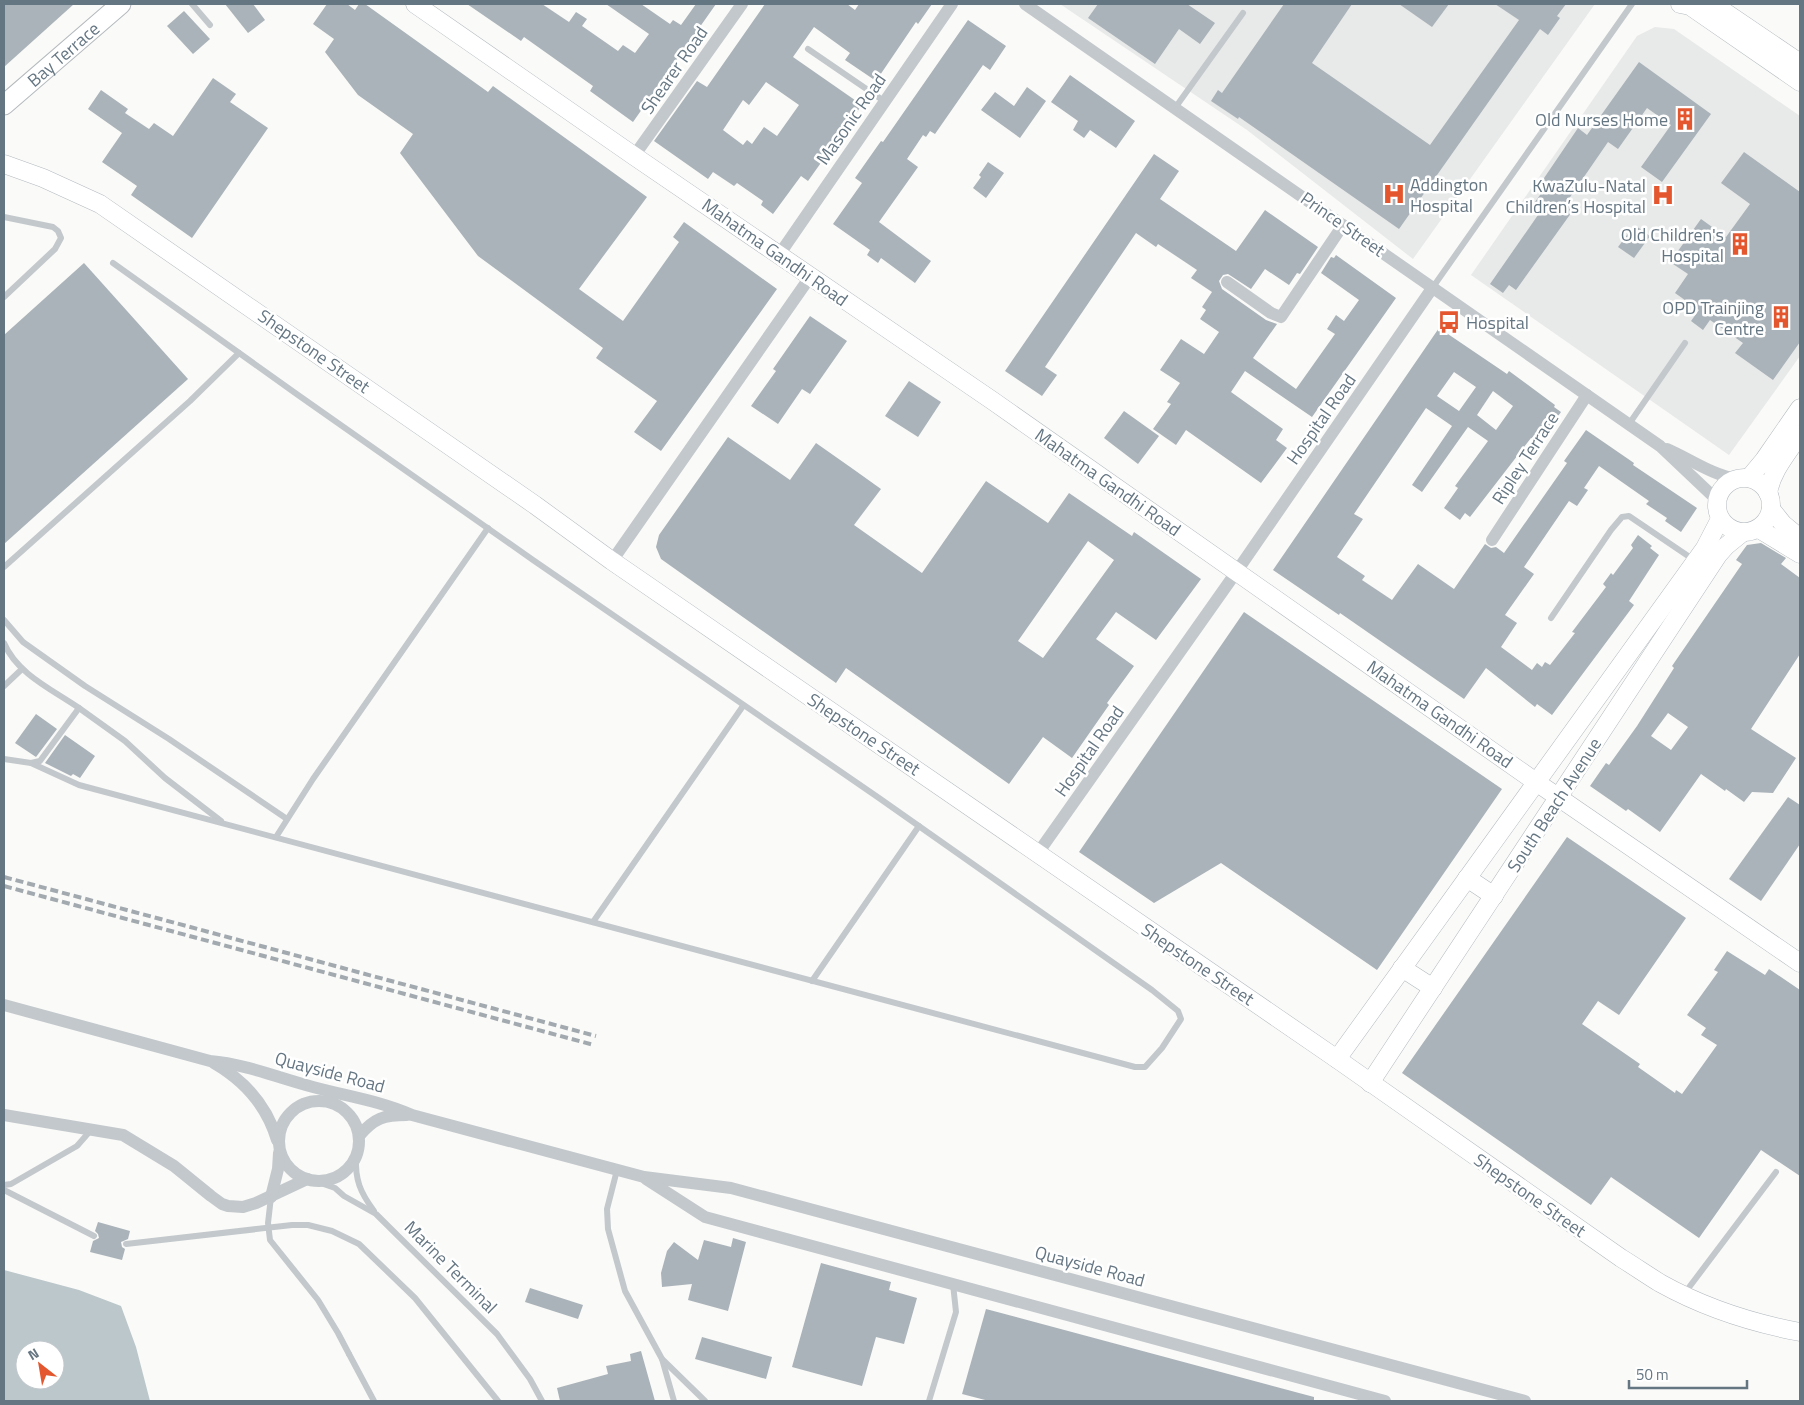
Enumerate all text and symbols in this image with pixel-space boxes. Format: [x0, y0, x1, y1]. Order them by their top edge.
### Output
street label: Bay Terrace [21, 15, 105, 93]
street label: Shearer Road [634, 21, 714, 119]
street label: Masonic Road [809, 68, 893, 170]
place label: Old Nurses Home [1535, 106, 1668, 133]
building icon: Old Nurses Home [1672, 106, 1698, 132]
place label: Addington Hospital [1410, 171, 1488, 219]
place label: KwaZulu-Natal Children’s Hospital [1505, 172, 1646, 220]
hospital icon: Addington Hospital [1381, 181, 1407, 207]
hospital icon: KwaZulu-Natal Children’s Hospital [1650, 182, 1676, 208]
street label: Prince Street [1295, 185, 1391, 263]
street label: Mahatma Gandhi Road [696, 191, 854, 313]
place label: Old Children's Hospital [1621, 221, 1724, 269]
building icon: Old Children's Hospital [1727, 231, 1753, 257]
place label: OPD Trainjing Centre [1662, 294, 1764, 342]
street label: Shepstone Street [252, 302, 376, 400]
building icon: OPD Trainjing Centre [1768, 304, 1794, 330]
bus stop icon: Hospital [1436, 309, 1462, 335]
place label: Hospital [1466, 309, 1529, 336]
street label: Hospital Road [1280, 368, 1362, 470]
street label: Ripley Terrace [1485, 406, 1565, 510]
street label: Mahatma Gandhi Road [1029, 421, 1187, 543]
street label: Mahatma Gandhi Road [1361, 653, 1519, 775]
street label: Shepstone Street [802, 686, 927, 782]
street label: Hospital Road [1048, 700, 1130, 802]
street label: South Beach Avenue [1500, 732, 1608, 878]
street label: Shepstone Street [1136, 916, 1261, 1012]
street label: Quayside Road [272, 1044, 388, 1100]
street label: Shepstone Street [1468, 1146, 1592, 1244]
street label: Marine Terminal [398, 1214, 504, 1320]
street label: Quayside Road [1032, 1238, 1148, 1294]
north arrow [15, 1340, 65, 1390]
text: N [23, 1342, 43, 1365]
scale bar [1629, 1358, 1746, 1390]
text: 50 m [1636, 1363, 1669, 1386]

